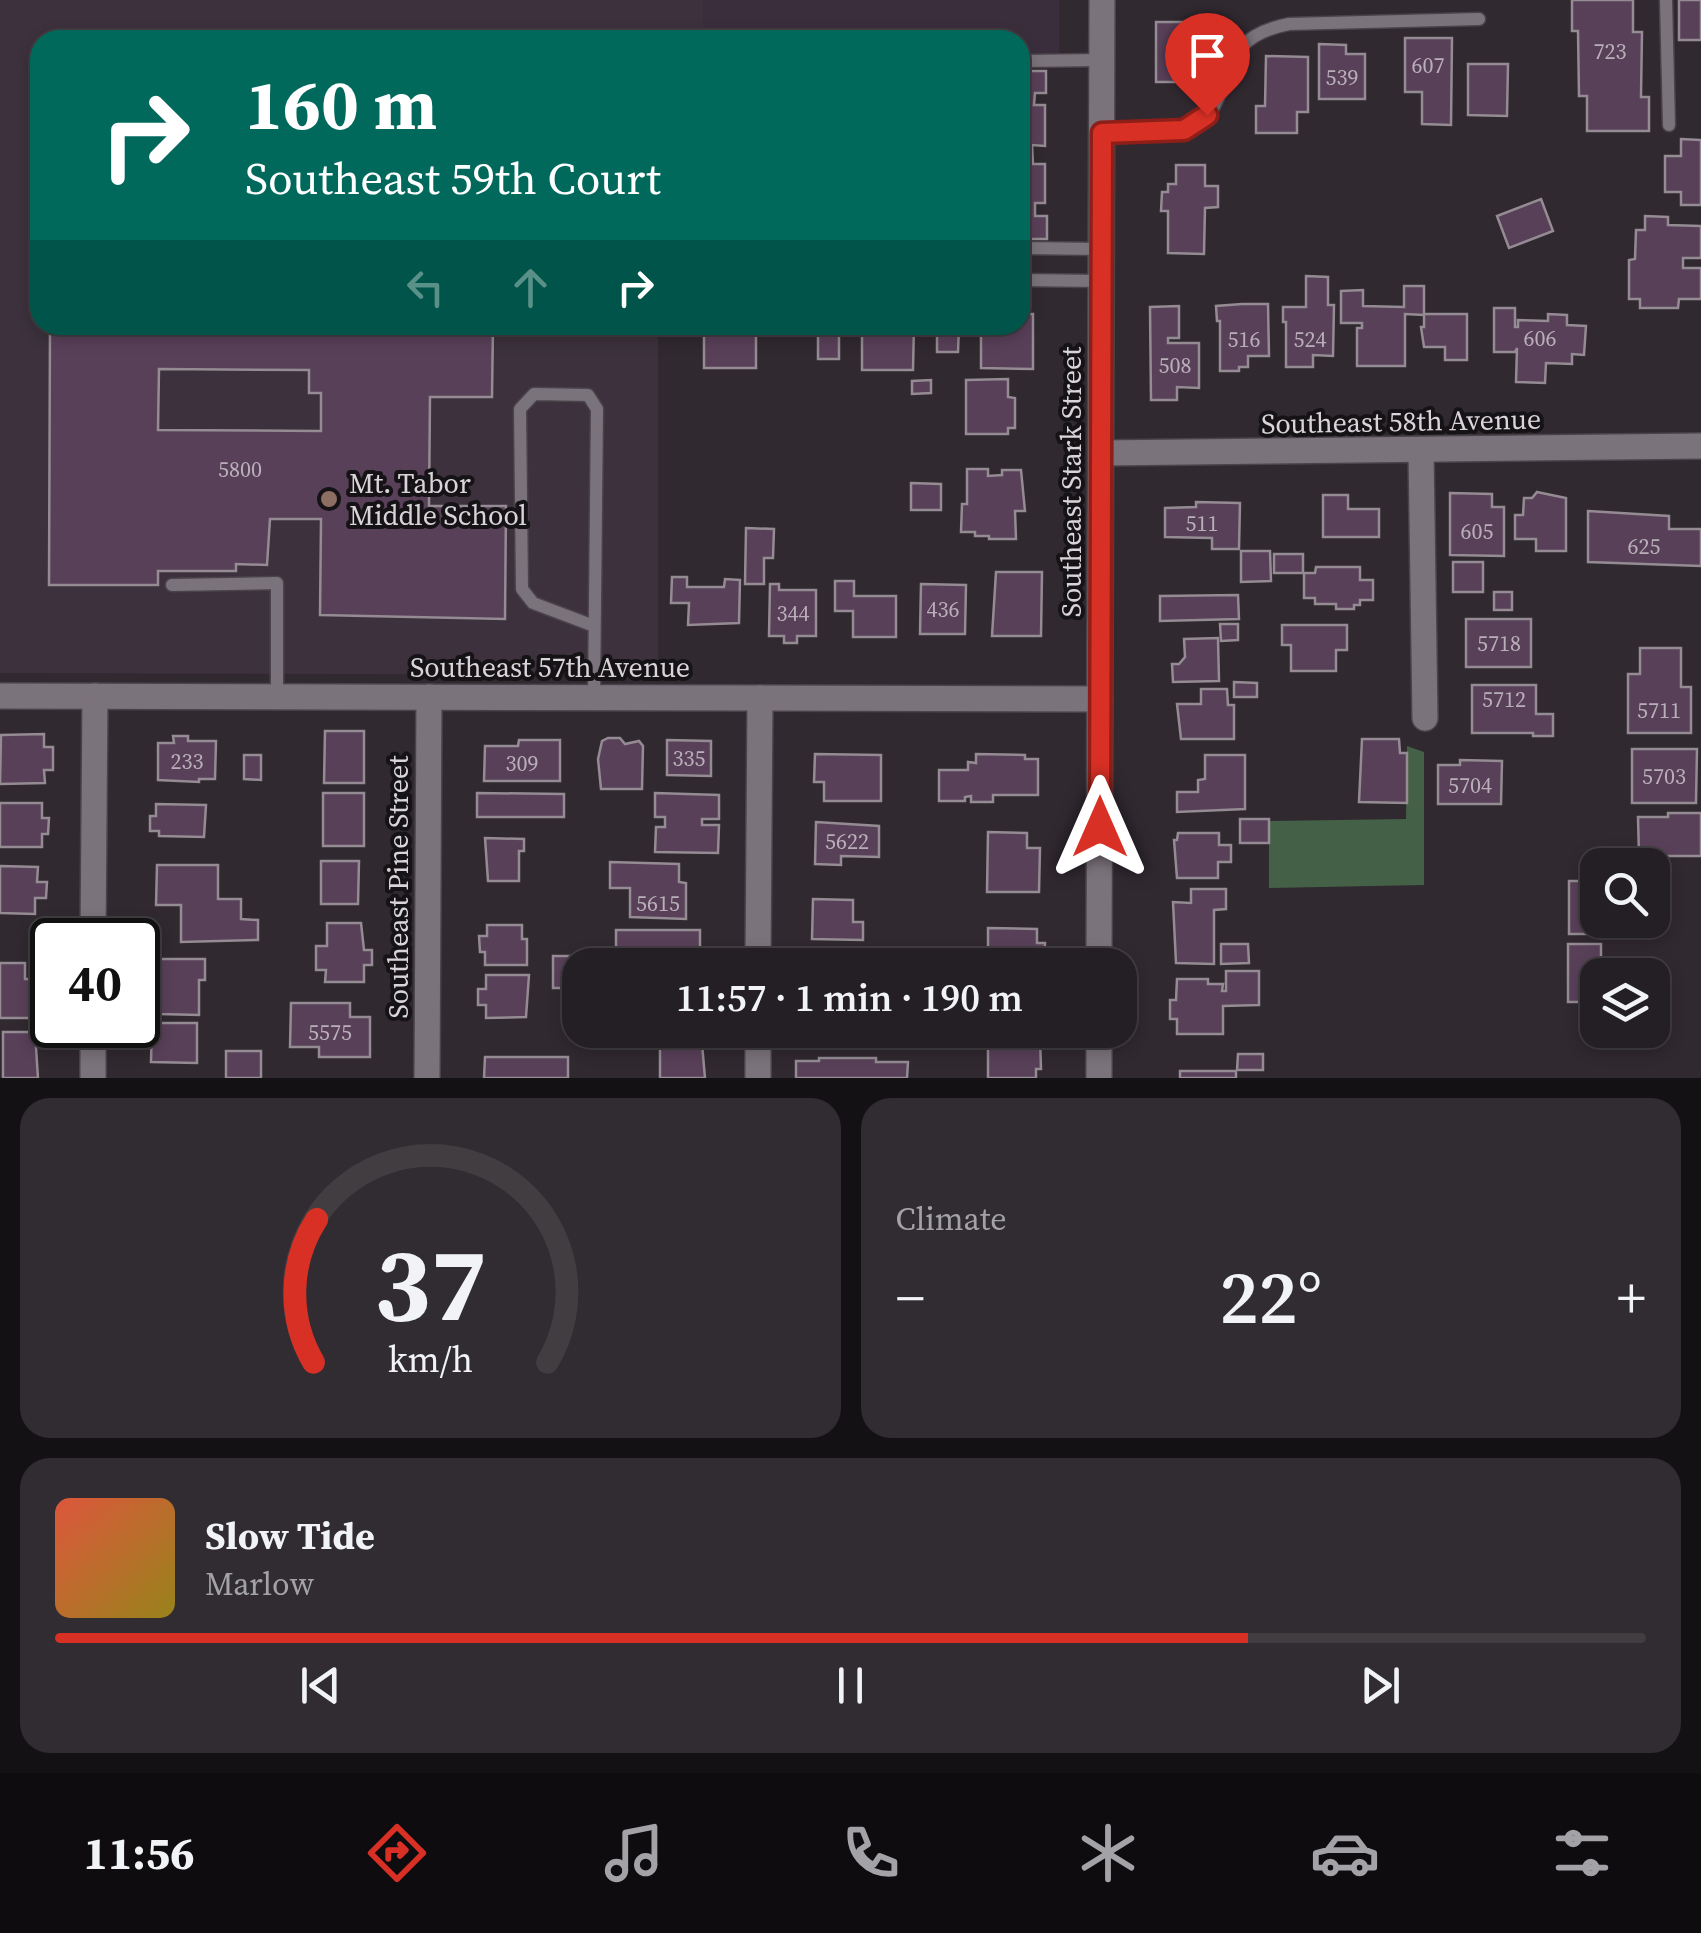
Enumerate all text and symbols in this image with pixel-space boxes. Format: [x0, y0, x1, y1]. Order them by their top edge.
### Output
pin [1165, 13, 1250, 116]
icon: arrive [1180, 28, 1235, 83]
house number: 723 [1593, 36, 1627, 66]
house number: 607 [1411, 50, 1445, 80]
text: 160 m [245, 56, 437, 152]
house number: 539 [1325, 62, 1359, 92]
icon: right [80, 70, 210, 200]
text: Southeast 59th Court [245, 147, 661, 209]
icon: left [398, 260, 453, 315]
icon: ahead [503, 260, 558, 315]
icon: right [608, 260, 663, 315]
house number: 606 [1523, 323, 1557, 353]
house number: 516 [1227, 324, 1261, 354]
house number: 524 [1293, 324, 1327, 354]
street label: Southeast Stark Street [1052, 346, 1090, 617]
house number: 508 [1158, 350, 1192, 380]
street label: Southeast 58th Avenue [1261, 400, 1541, 442]
house number: 5800 [218, 454, 262, 484]
place label: Mt. Tabor Middle School [349, 464, 527, 534]
marker: Mt. Tabor Middle School [318, 488, 340, 510]
house number: 511 [1185, 508, 1219, 538]
house number: 605 [1460, 516, 1494, 546]
house number: 625 [1627, 531, 1661, 561]
house number: 436 [926, 594, 960, 624]
house number: 344 [776, 598, 810, 628]
house number: 5718 [1477, 628, 1521, 658]
street label: Southeast 57th Avenue [410, 648, 690, 686]
house number: 5712 [1482, 684, 1526, 714]
house number: 5711 [1637, 695, 1681, 725]
house number: 335 [672, 743, 706, 773]
house number: 233 [170, 746, 204, 776]
house number: 309 [505, 748, 539, 778]
street label: Southeast Pine Street [379, 755, 417, 1018]
house number: 5703 [1642, 761, 1686, 791]
house number: 5704 [1448, 770, 1492, 800]
position arrow [1048, 775, 1152, 879]
house number: 5622 [825, 826, 869, 856]
map controls [1580, 848, 1670, 1048]
button: search [1580, 848, 1670, 938]
house number: 5615 [636, 888, 680, 918]
speed limit sign: 40 [30, 918, 160, 1048]
button: layers [1580, 958, 1670, 1048]
text: 11:57 · 1 min · 190 m [676, 972, 1023, 1024]
house number: 5575 [308, 1017, 352, 1047]
text: Climate [896, 1197, 1007, 1241]
text: 37 [374, 1212, 487, 1355]
text: 22° [1219, 1245, 1322, 1348]
text: − [896, 1260, 925, 1335]
text: + [1617, 1260, 1646, 1335]
text: km/h [388, 1335, 473, 1384]
text: Slow Tide [205, 1510, 375, 1562]
text: Marlow [205, 1562, 314, 1606]
icon: previous [293, 1658, 348, 1713]
icon: pause [823, 1658, 878, 1713]
icon: next [1353, 1658, 1408, 1713]
icon: directions [362, 1818, 432, 1888]
icon: music [599, 1818, 669, 1888]
icon: phone [836, 1818, 906, 1888]
icon: climate [1073, 1818, 1143, 1888]
icon: car [1310, 1818, 1380, 1888]
icon: filters [1547, 1818, 1617, 1888]
text: 11:56 [84, 1822, 195, 1884]

